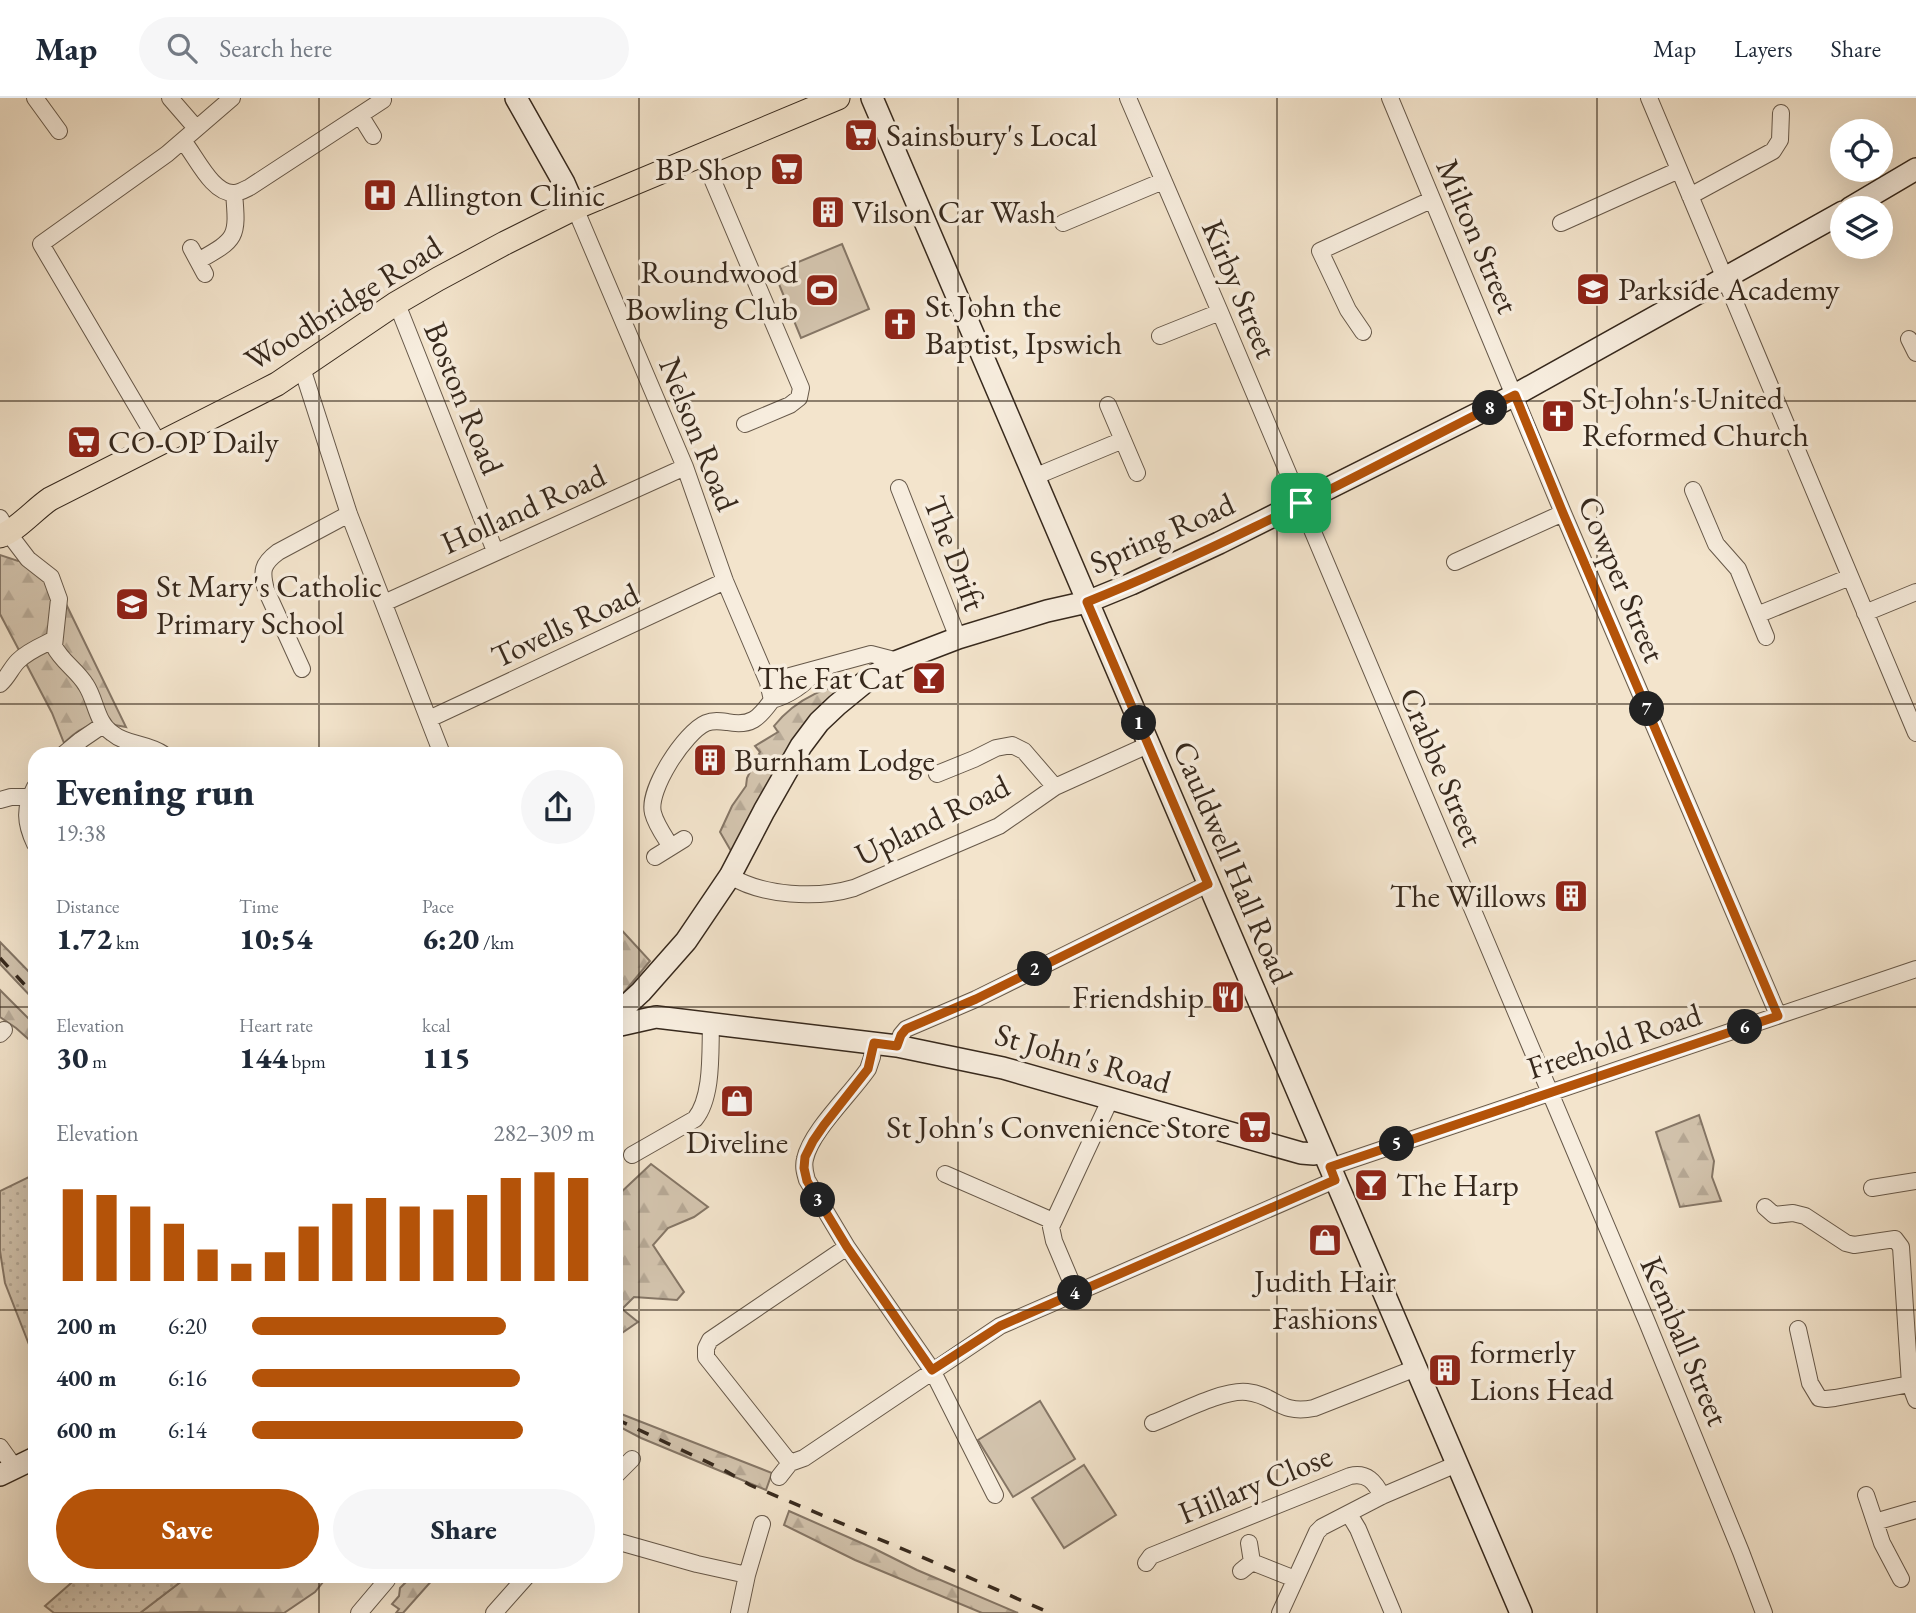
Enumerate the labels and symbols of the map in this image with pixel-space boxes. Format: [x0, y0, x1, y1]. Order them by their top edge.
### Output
place label: Sainsbury's Local [886, 114, 1098, 156]
supermarket icon: Sainsbury's Local [842, 116, 880, 154]
place label: BP Shop [655, 148, 762, 190]
supermarket icon: BP Shop [768, 150, 806, 188]
street label: Milton Street [1427, 152, 1529, 320]
place label: Allington Clinic [403, 174, 605, 216]
hospital icon: Allington Clinic [361, 176, 399, 214]
place label: Vilson Car Wash [852, 191, 1056, 233]
building icon: Vilson Car Wash [809, 193, 847, 231]
street label: Kirby Street [1192, 213, 1288, 365]
street label: Woodbridge Road [236, 225, 450, 380]
place label: Roundwood Bowling Club [625, 251, 799, 330]
place label: Parkside Academy [1618, 268, 1841, 310]
school or university icon: Parkside Academy [1574, 270, 1612, 308]
sports icon: Roundwood Bowling Club [803, 271, 841, 309]
place label: St John the Baptist, Ipswich [925, 285, 1122, 364]
church icon: St John the Baptist, Ipswich [881, 305, 919, 343]
street label: Boston Road [414, 315, 514, 481]
street label: Nelson Road [649, 351, 749, 518]
place label: St John's United Reformed Church [1582, 377, 1809, 456]
pin: 8 [1472, 390, 1508, 426]
church icon: St John's United Reformed Church [1539, 397, 1577, 435]
place label: CO-OP Daily [108, 421, 280, 463]
supermarket icon: CO-OP Daily [65, 423, 103, 461]
street label: Holland Road [434, 454, 613, 564]
pin [1271, 473, 1331, 533]
street label: Spring Road [1083, 482, 1242, 584]
street label: The Drift [914, 490, 996, 616]
street label: Cowper Street [1568, 490, 1676, 668]
place label: St Mary's Catholic Primary School [156, 565, 382, 644]
street label: Tovells Road [484, 572, 646, 677]
school or university icon: St Mary's Catholic Primary School [113, 585, 151, 623]
place label: The Fat Cat [757, 657, 904, 699]
bar icon: The Fat Cat [910, 659, 948, 697]
street label: Crabbe Street [1390, 681, 1494, 853]
pin: 7 [1630, 692, 1664, 726]
pin: 1 [1122, 706, 1156, 740]
street label: Cauldwell Hall Road [1163, 735, 1303, 990]
place label: Burnham Lodge [734, 739, 935, 781]
building icon: Burnham Lodge [691, 741, 729, 779]
street label: Upland Road [848, 764, 1017, 875]
place label: The Willows [1390, 875, 1546, 917]
building icon: The Willows [1552, 877, 1590, 915]
pin: 2 [1018, 952, 1052, 986]
place label: Friendship [1072, 976, 1204, 1018]
restaurant icon: Friendship [1209, 978, 1247, 1016]
street label: Freehold Road [1522, 993, 1707, 1089]
pin: 6 [1728, 1010, 1762, 1044]
street label: St John's Road [990, 1013, 1177, 1103]
shop icon: Diveline [718, 1082, 756, 1120]
place label: St John's Convenience Store [886, 1106, 1230, 1148]
supermarket icon: St John's Convenience Store [1236, 1108, 1274, 1146]
place label: Diveline [686, 1121, 788, 1163]
pin: 5 [1380, 1126, 1414, 1162]
place label: The Harp [1396, 1164, 1519, 1206]
bar icon: The Harp [1352, 1166, 1390, 1204]
pin: 3 [800, 1182, 836, 1218]
shop icon: Judith Hair Fashions [1306, 1221, 1344, 1259]
street label: Kemball Street [1631, 1250, 1739, 1432]
place label: Judith Hair Fashions [1251, 1260, 1396, 1339]
pin: 4 [1058, 1276, 1092, 1310]
place label: formerly Lions Head [1470, 1331, 1614, 1410]
building icon: formerly Lions Head [1426, 1351, 1464, 1389]
street label: Hillary Close [1172, 1434, 1338, 1534]

